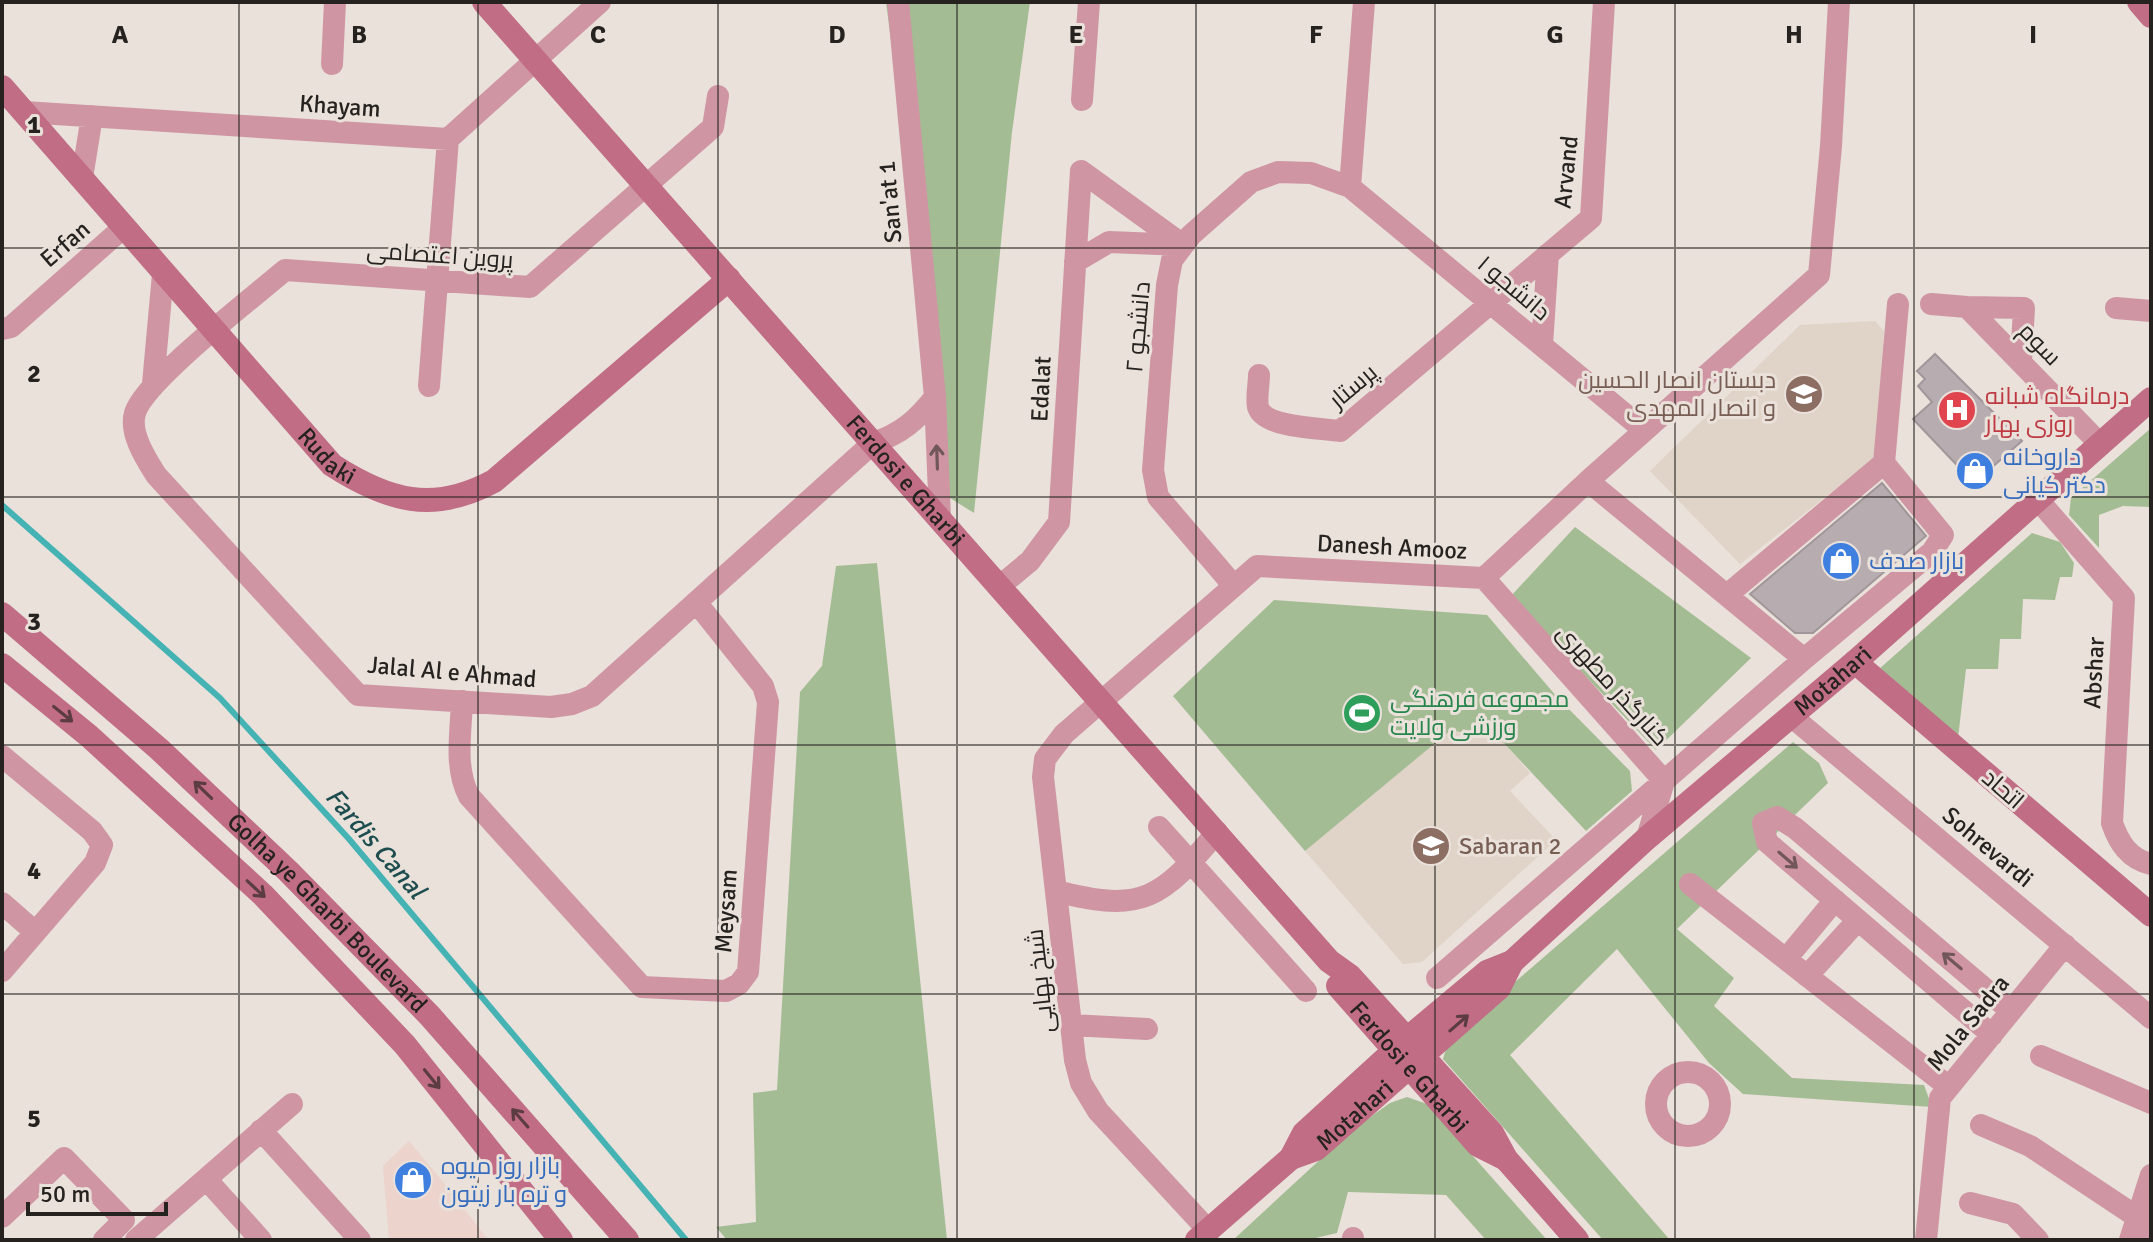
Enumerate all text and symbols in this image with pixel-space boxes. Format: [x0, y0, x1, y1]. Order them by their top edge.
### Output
text: A [112, 19, 129, 51]
text: B [351, 19, 367, 51]
text: C [590, 19, 606, 51]
text: D [828, 19, 846, 51]
text: E [1069, 19, 1083, 51]
text: F [1309, 19, 1323, 51]
text: G [1546, 19, 1564, 51]
text: H [1785, 19, 1803, 51]
text: I [2029, 19, 2037, 51]
street label: Khayam [298, 88, 382, 124]
text: 1 [27, 109, 41, 141]
street label: Arvand [1547, 134, 1585, 210]
street label: San'at 1 [871, 160, 909, 244]
street label: Erfan [34, 214, 96, 274]
street label: پروین اعتصامی [366, 235, 515, 276]
street label: دانشجو ۱ [1471, 249, 1557, 327]
street label: دانشجو ۲ [1119, 280, 1157, 374]
street label: سوم [2012, 316, 2068, 373]
street label: Edalat [1024, 355, 1058, 423]
street label: پرستار [1321, 357, 1384, 417]
text: 2 [27, 358, 41, 390]
place label: دبستان انصار الحسین و انصار المهدی [1578, 365, 1776, 423]
school or university icon: دبستان انصار الحسین و انصار المهدی [1783, 373, 1825, 415]
place label: درمانگاه شبانه روزی بهار [1983, 381, 2129, 439]
hospital icon: درمانگاه شبانه روزی بهار [1936, 389, 1978, 431]
street label: Ferdosi e Gharbi [840, 408, 972, 553]
street label: Rudaki [291, 421, 361, 491]
place label: داروخانه دکتر کیانی [2003, 442, 2106, 500]
one-way arrow [930, 444, 945, 471]
shop icon: داروخانه دکتر کیانی [1954, 450, 1996, 492]
street label: Danesh Amooz [1316, 528, 1468, 566]
shop icon: بازار صدف [1820, 540, 1862, 582]
place label: بازار صدف [1869, 546, 1964, 576]
text: 3 [27, 606, 41, 638]
street label: کنارگذر مطهری [1550, 618, 1676, 752]
street label: Abshar [2077, 636, 2111, 710]
street label: Motahari [1787, 639, 1878, 722]
street label: Jalal Al e Ahmad [366, 650, 538, 694]
place label: مجموعه فرهنگی ورزشی ولایت [1390, 684, 1569, 742]
sports icon: مجموعه فرهنگی ورزشی ولایت [1341, 692, 1383, 734]
one-way arrow [52, 705, 73, 723]
street label: اتحاد [1976, 763, 2030, 815]
one-way arrow [193, 781, 213, 800]
water label: Fardis Canal [318, 782, 434, 908]
street label: Sohrevardi [1936, 800, 2040, 894]
street label: Golha ye Gharbi Boulevard [221, 806, 434, 1019]
school or university icon: Sabaran 2 [1410, 825, 1452, 867]
place label: Sabaran 2 [1459, 831, 1562, 861]
one-way arrow [1777, 850, 1797, 868]
text: 4 [27, 855, 41, 887]
street label: Meysam [708, 868, 744, 954]
one-way arrow [245, 879, 265, 897]
street label: شیخ بهایی [1020, 928, 1061, 1034]
one-way arrow [1942, 952, 1962, 970]
street label: Mola Sadra [1920, 969, 2016, 1077]
street label: Ferdosi e Gharbi [1343, 995, 1475, 1139]
one-way arrow [1449, 1014, 1469, 1032]
one-way arrow [424, 1068, 441, 1089]
street label: Motahari [1310, 1073, 1400, 1157]
text: 5 [27, 1103, 41, 1135]
one-way arrow [511, 1108, 529, 1128]
place label: بازار روز میوه و تره بار زیتون [441, 1151, 567, 1209]
shop icon: بازار روز میوه و تره بار زیتون [392, 1159, 434, 1201]
scale bar [28, 1166, 166, 1216]
text: 50 m [40, 1179, 90, 1209]

